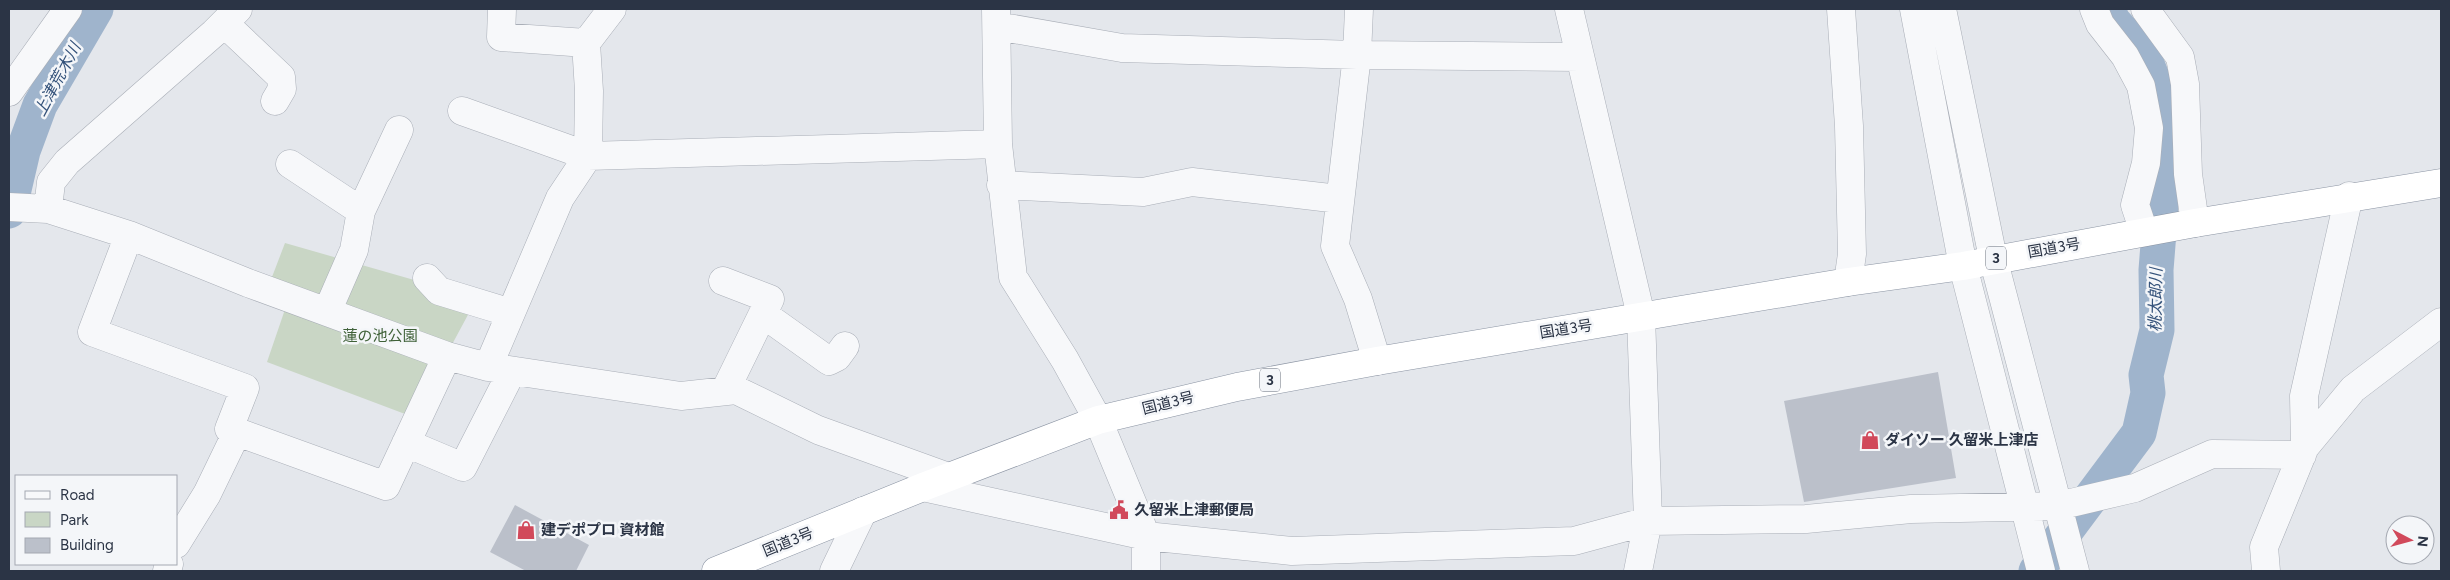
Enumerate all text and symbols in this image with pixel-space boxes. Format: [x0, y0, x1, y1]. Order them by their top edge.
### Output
water label: 上津荒木川 [30, 38, 86, 119]
street label: 国道3号 [2026, 235, 2082, 261]
road number: 3 [1986, 247, 2006, 270]
water label: 桃太郎川 [2145, 266, 2166, 332]
street label: 国道3号 [1538, 316, 1594, 342]
park label: 蓮の池公園 [342, 327, 418, 345]
road number: 3 [1260, 368, 1280, 392]
street label: 国道3号 [1140, 388, 1196, 418]
shop icon: ダイソー 久留米上津店 [1859, 429, 1881, 451]
place label: ダイソー 久留米上津店 [1885, 431, 2039, 449]
legend [15, 475, 178, 565]
text: Road [60, 486, 95, 504]
public building icon: 久留米上津郵便局 [1108, 499, 1130, 521]
place label: 久留米上津郵便局 [1134, 501, 1254, 519]
text: Park [60, 511, 89, 529]
north arrow [2385, 515, 2435, 565]
shop icon: 建デポプロ 資材館 [515, 519, 537, 541]
place label: 建デポプロ 資材館 [541, 521, 665, 539]
street label: 国道3号 [760, 524, 816, 560]
text: N [2413, 535, 2431, 548]
text: Building [60, 536, 114, 554]

